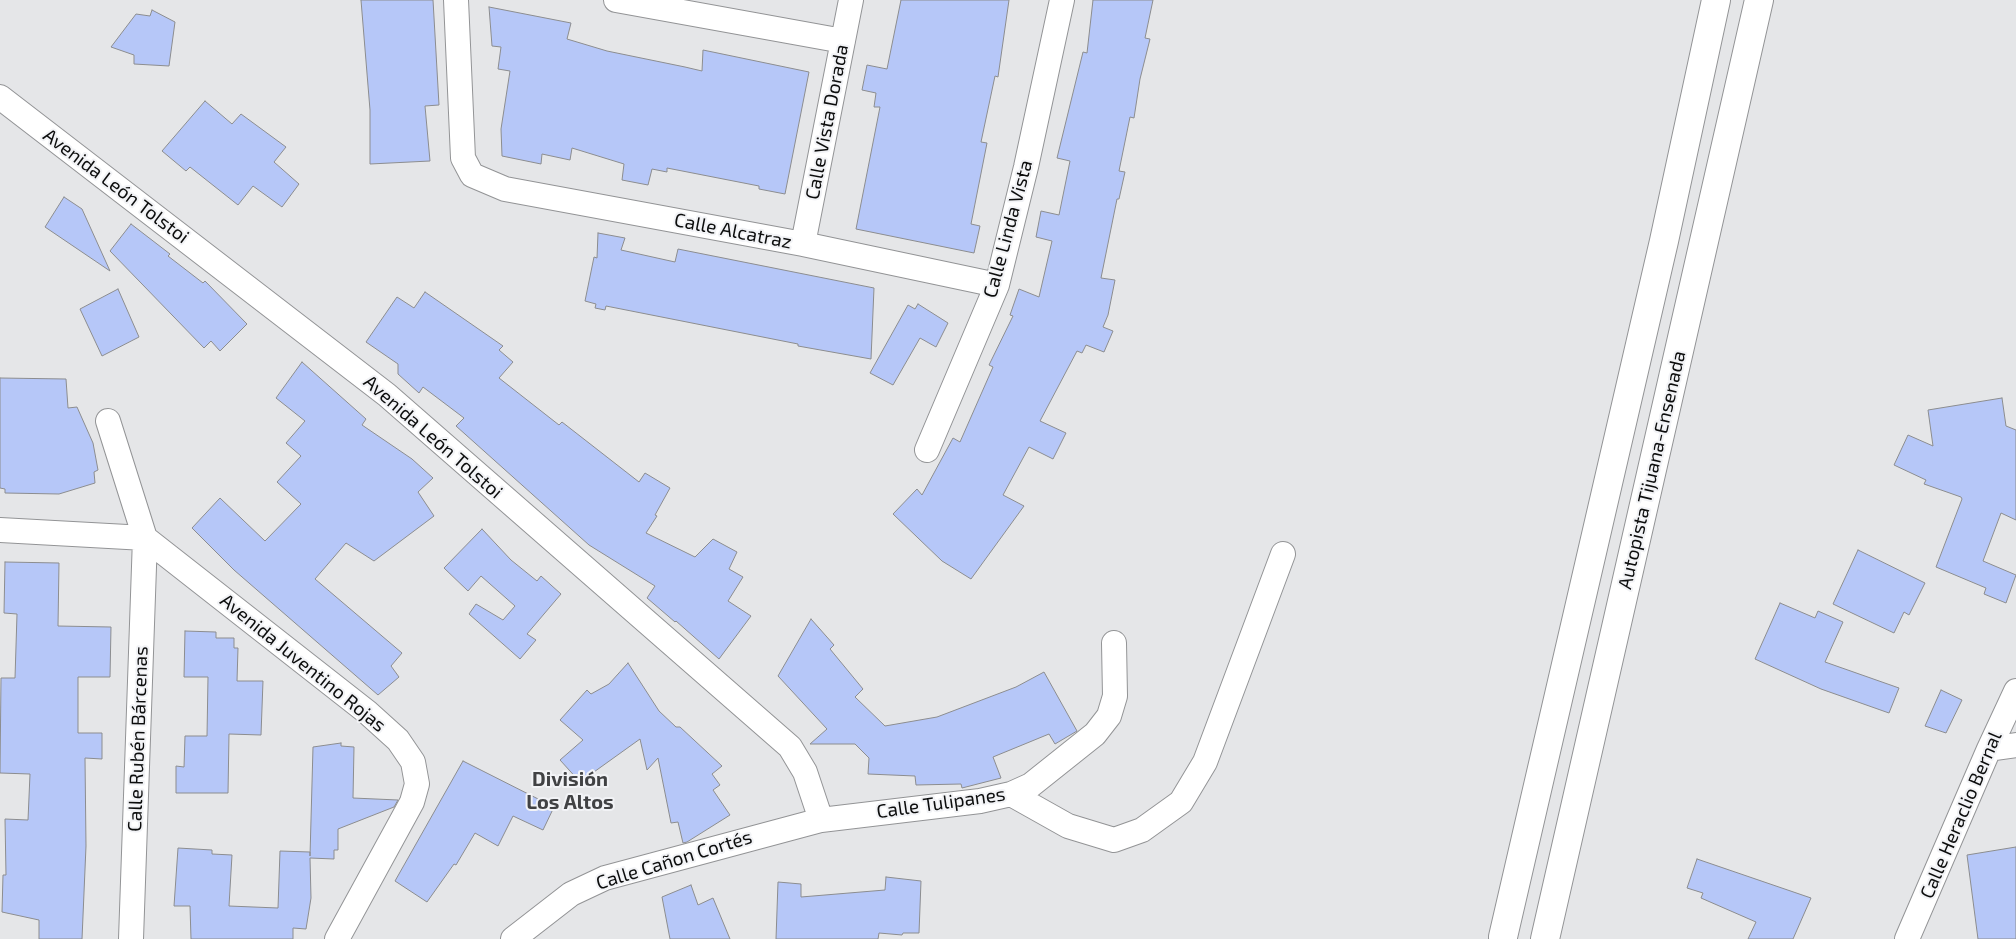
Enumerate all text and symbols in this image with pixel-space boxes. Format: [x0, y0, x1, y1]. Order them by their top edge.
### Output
street label: Calle Vista Dorada [801, 42, 853, 202]
street label: Avenida León Tolstoi [39, 124, 193, 248]
street label: Calle Linda Vista [979, 158, 1037, 300]
street label: Calle Alcatraz [672, 208, 794, 254]
street label: Autopista Tijuana-Ensenada [1613, 349, 1691, 591]
street label: Avenida León Tolstoi [359, 370, 507, 504]
street label: Avenida Juventino Rojas [216, 589, 390, 737]
street label: Calle Rubén Bárcenas [123, 646, 153, 832]
street label: Calle Heraclio Bernal [1915, 728, 2007, 902]
district label: División Los Altos [526, 767, 614, 814]
street label: Calle Tulipanes [875, 783, 1007, 823]
street label: Calle Cañon Cortés [593, 825, 755, 895]

